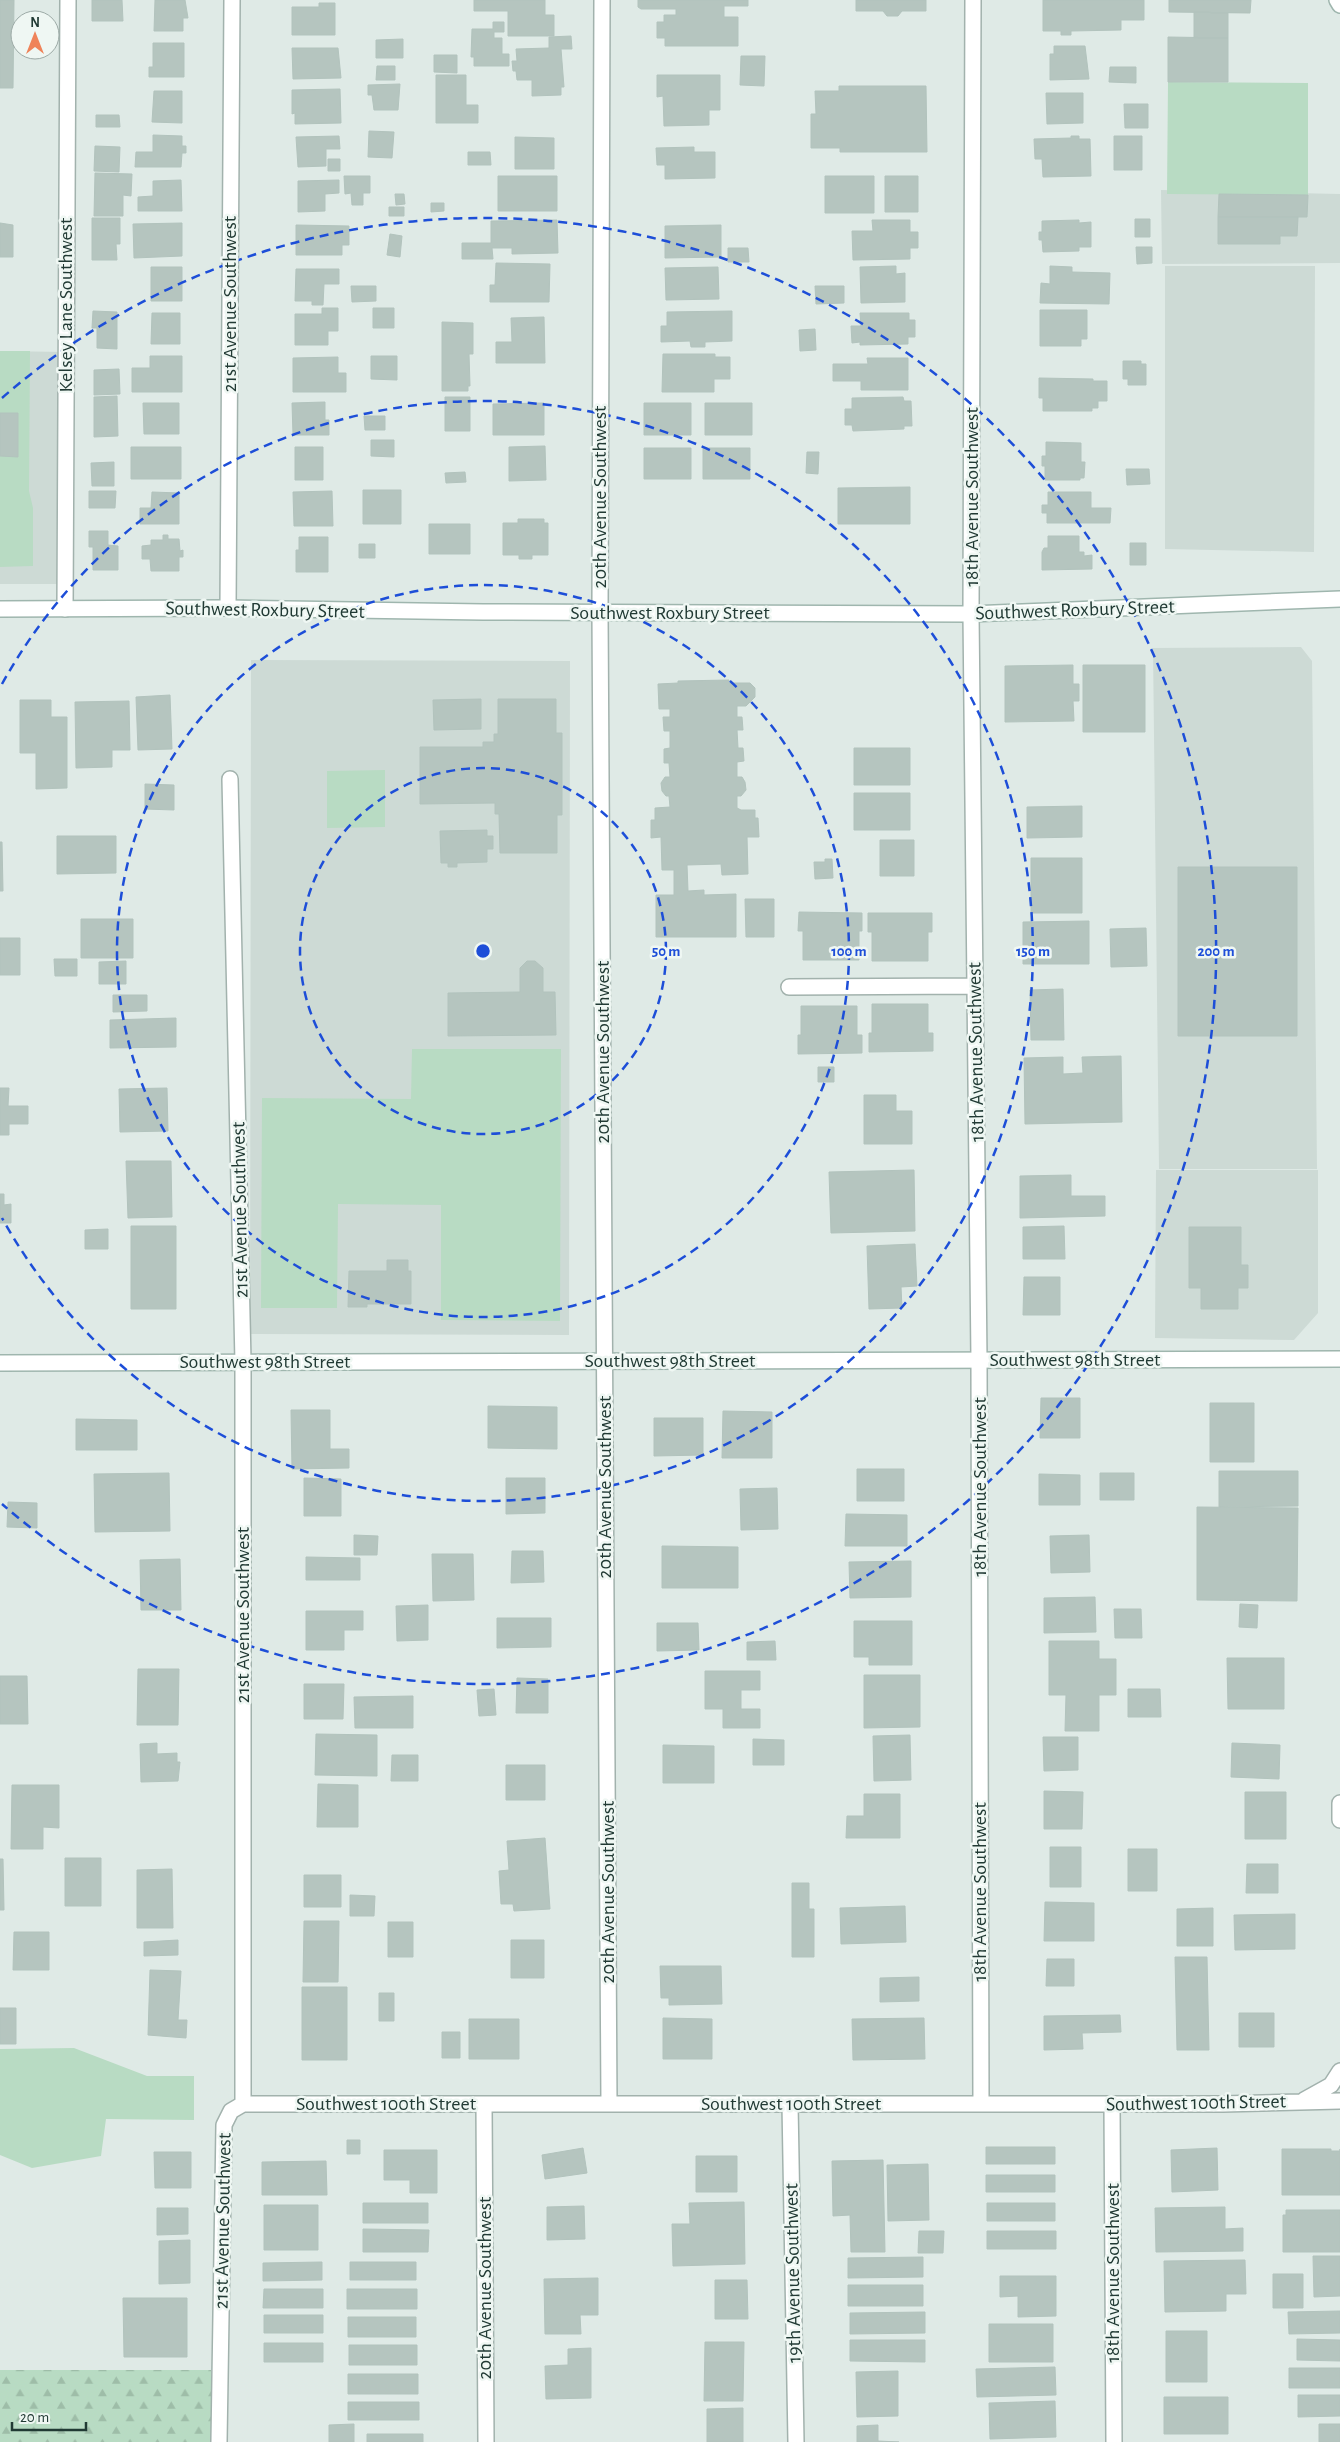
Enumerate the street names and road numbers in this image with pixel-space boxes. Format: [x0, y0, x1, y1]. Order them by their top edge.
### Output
street label: 21st Avenue Southwest [220, 215, 240, 392]
street label: Kelsey Lane Southwest [56, 217, 76, 392]
street label: 20th Avenue Southwest [590, 405, 610, 589]
street label: 18th Avenue Southwest [962, 407, 982, 587]
street label: Southwest Roxbury Street [975, 597, 1176, 623]
street label: Southwest Roxbury Street [165, 598, 365, 622]
street label: Southwest Roxbury Street [570, 603, 770, 623]
street label: 20th Avenue Southwest [593, 960, 613, 1144]
street label: 18th Avenue Southwest [964, 961, 988, 1142]
street label: 21st Avenue Southwest [228, 1121, 252, 1298]
street label: Southwest 98th Street [990, 1350, 1161, 1370]
street label: Southwest 98th Street [585, 1351, 756, 1371]
street label: Southwest 98th Street [180, 1352, 351, 1372]
street label: 20th Avenue Southwest [595, 1395, 615, 1579]
street label: 18th Avenue Southwest [970, 1397, 990, 1577]
street label: 21st Avenue Southwest [233, 1526, 253, 1703]
street label: 20th Avenue Southwest [598, 1800, 618, 1984]
street label: 18th Avenue Southwest [970, 1802, 990, 1982]
street label: Southwest 100th Street [1106, 2091, 1287, 2115]
street label: Southwest 100th Street [296, 2094, 477, 2114]
street label: Southwest 100th Street [701, 2094, 882, 2114]
street label: 21st Avenue Southwest [211, 2132, 235, 2309]
street label: 19th Avenue Southwest [781, 2182, 805, 2363]
street label: 18th Avenue Southwest [1103, 2183, 1123, 2363]
street label: 20th Avenue Southwest [475, 2196, 495, 2380]

